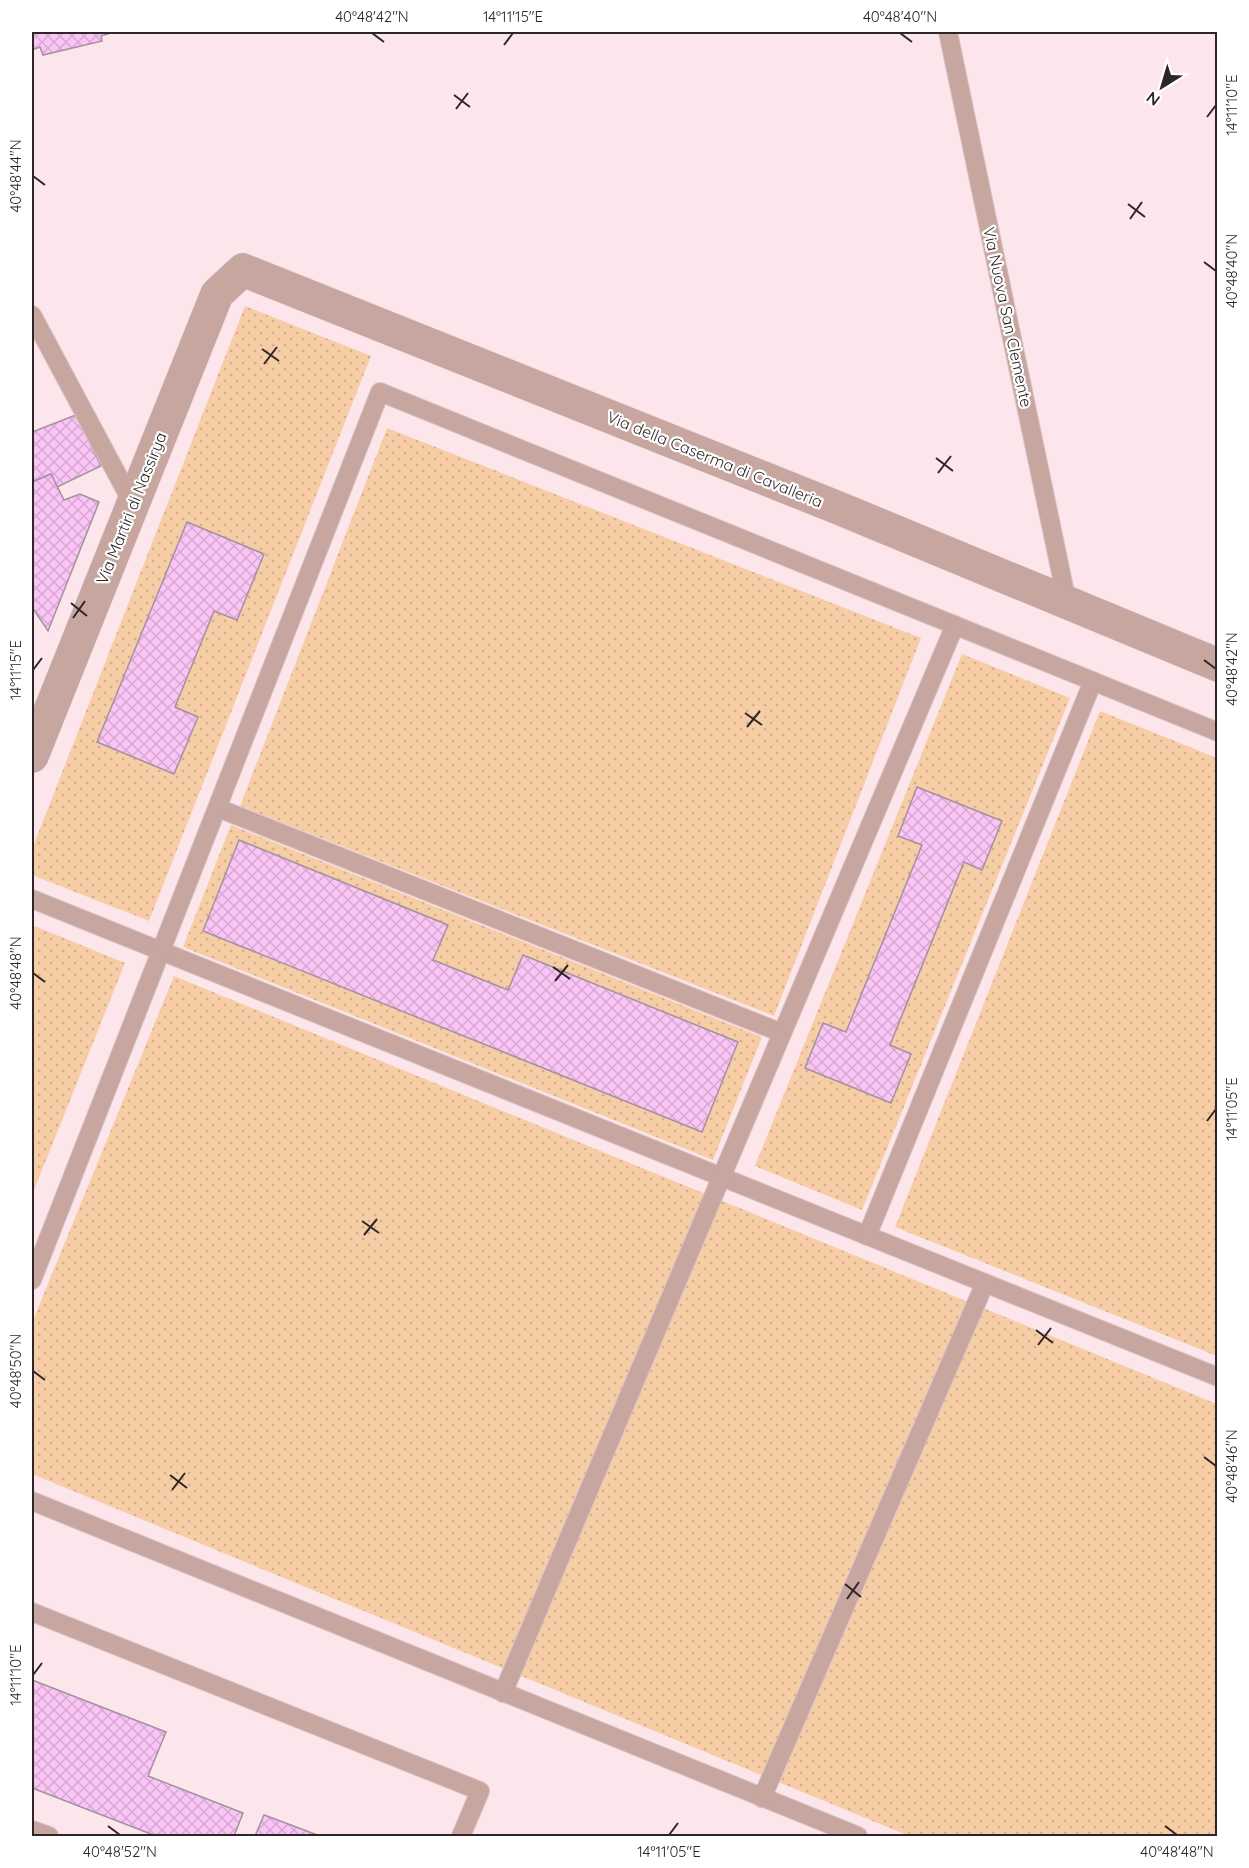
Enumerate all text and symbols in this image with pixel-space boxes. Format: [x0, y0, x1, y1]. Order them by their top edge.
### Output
text: 40°48'42"N [335, 7, 409, 26]
text: 14°11'15"E [483, 7, 543, 26]
text: 40°48'40"N [863, 7, 937, 26]
north arrow [1132, 57, 1192, 117]
text: 14°11'10"E [1222, 75, 1241, 135]
text: N [1142, 87, 1164, 111]
text: 40°48'44"N [6, 139, 25, 213]
street label: Via Nuova San Clemente [979, 225, 1037, 409]
text: 40°48'40"N [1222, 234, 1241, 308]
street label: Via della Caserma di Cavalleria [604, 406, 826, 512]
street label: Via Martiri di Nassirya [91, 429, 171, 587]
text: 40°48'42"N [1222, 632, 1241, 706]
text: 14°11'15"E [6, 640, 25, 700]
text: 40°48'48"N [6, 936, 25, 1010]
text: 14°11'05"E [1222, 1077, 1241, 1141]
text: 40°48'50"N [6, 1334, 25, 1408]
text: 40°48'46"N [1222, 1429, 1241, 1503]
text: 14°11'10"E [6, 1645, 25, 1705]
text: 40°48'52"N [83, 1842, 157, 1861]
text: 14°11'05"E [637, 1842, 701, 1861]
text: 40°48'48"N [1140, 1842, 1214, 1861]

